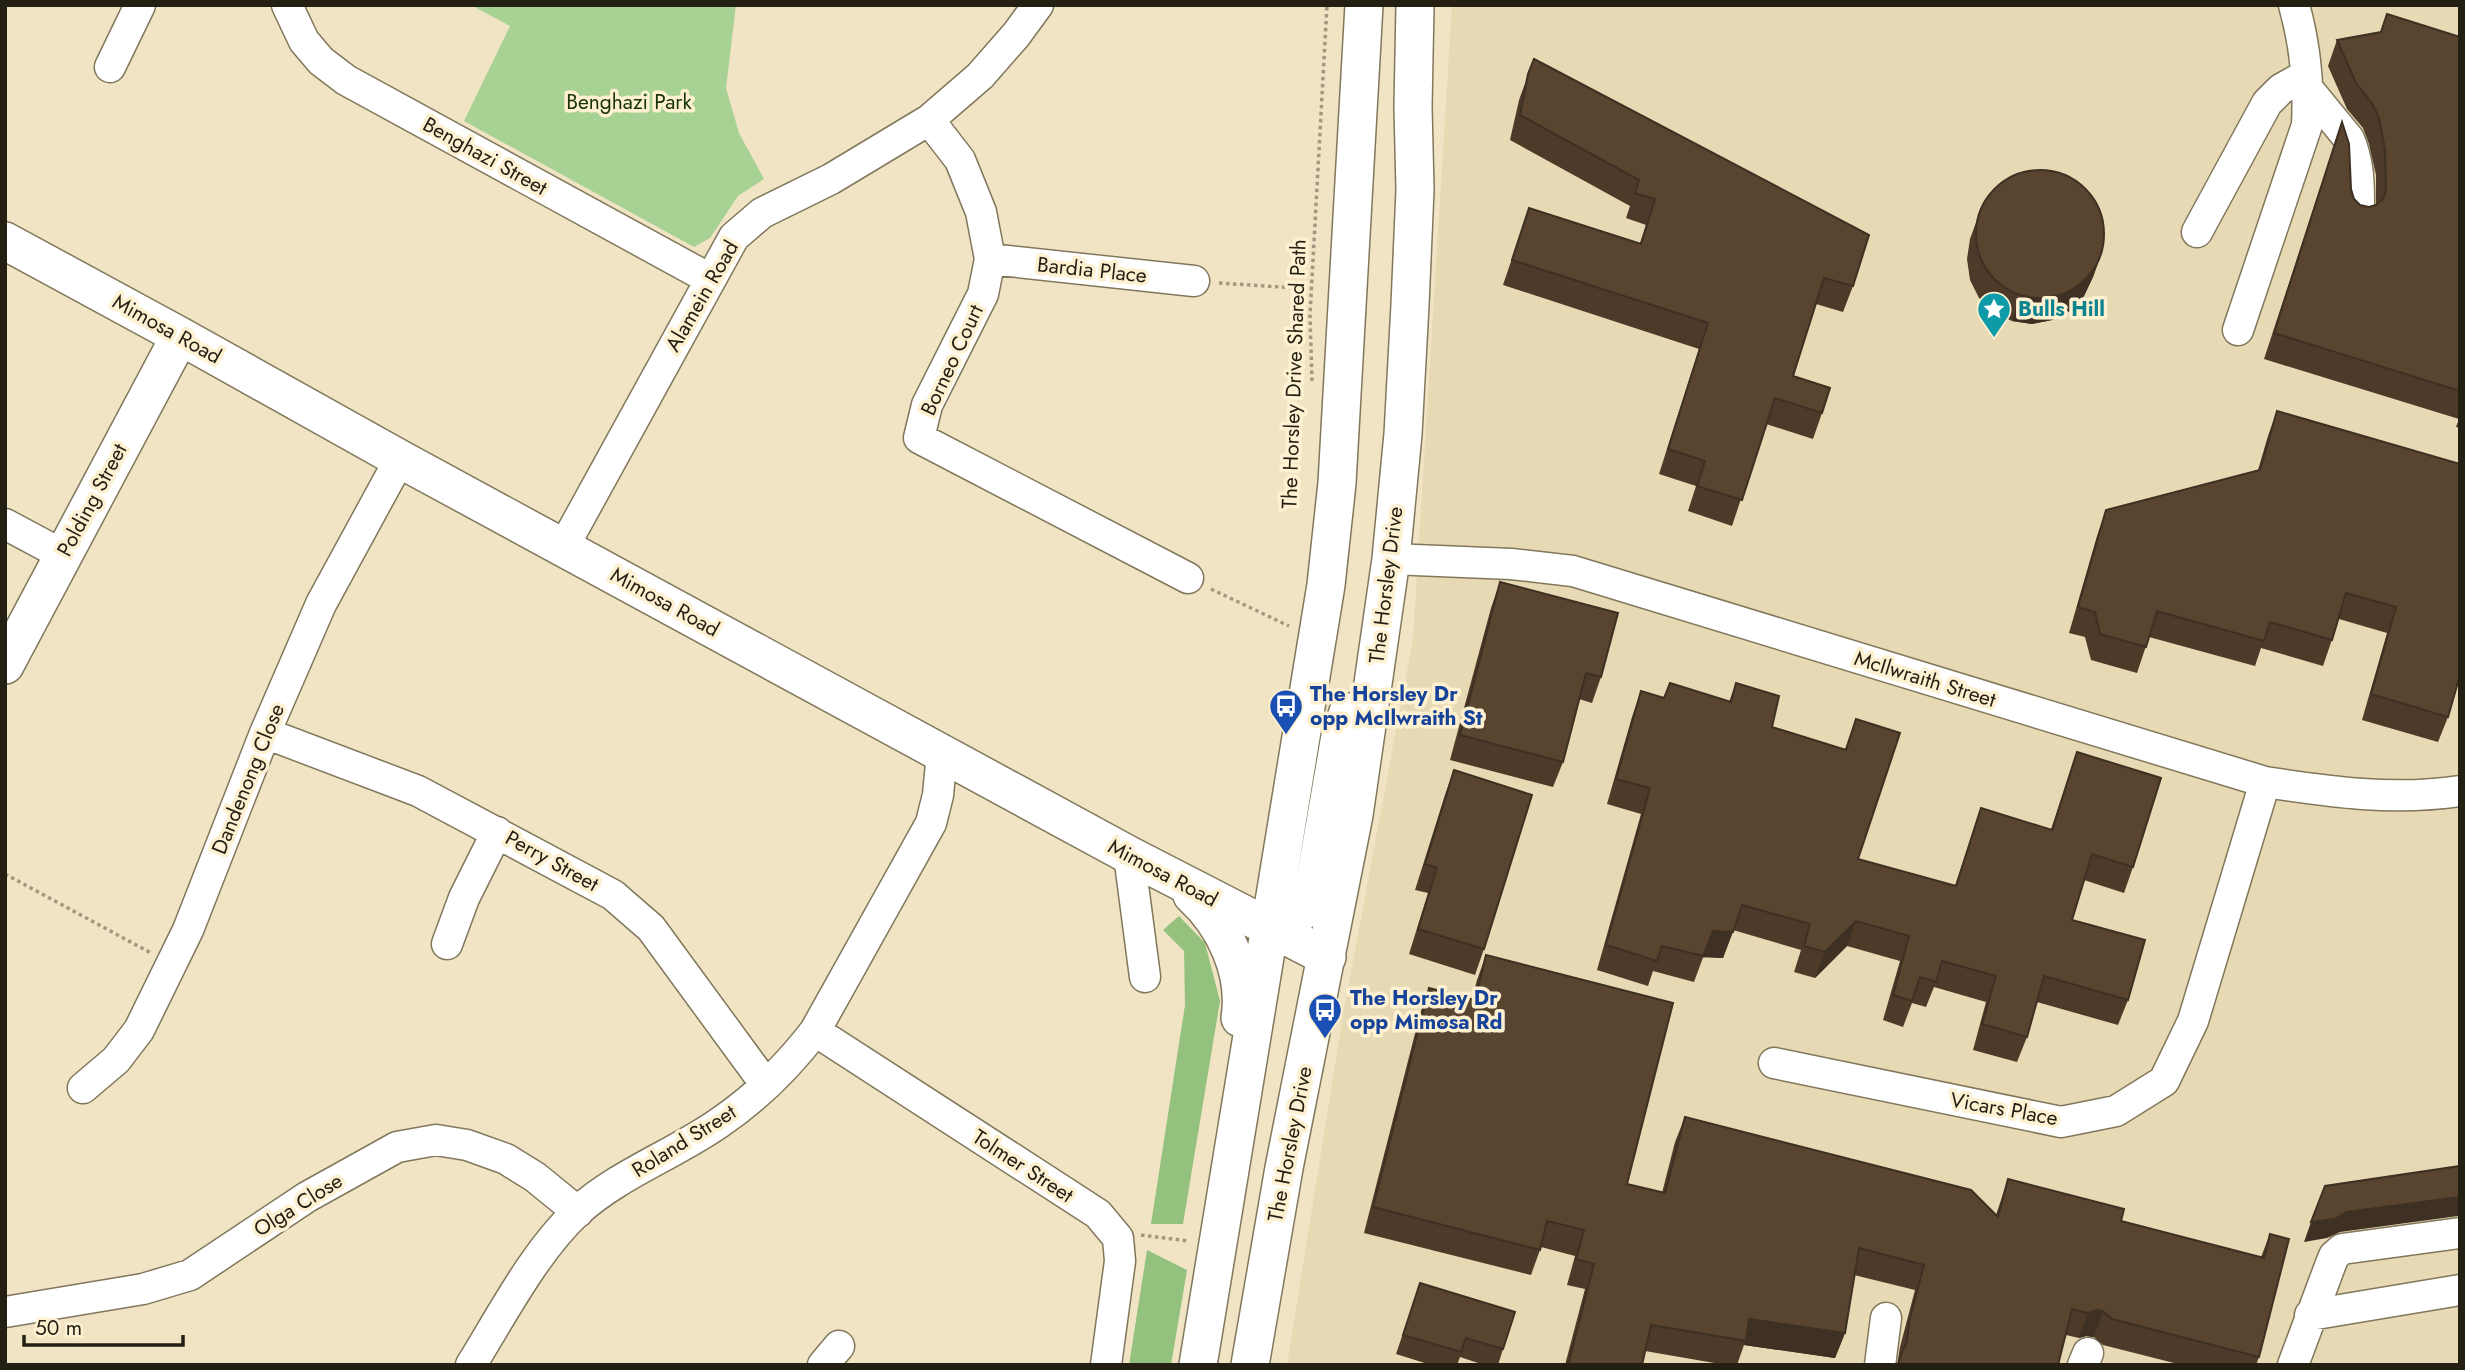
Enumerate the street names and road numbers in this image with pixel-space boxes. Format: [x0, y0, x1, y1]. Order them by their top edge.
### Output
street label: Benghazi Street [417, 109, 553, 203]
street label: Alamein Road [658, 235, 746, 357]
street label: The Horsley Drive Shared Path [1274, 239, 1314, 509]
street label: Bardia Place [1036, 249, 1149, 291]
street label: Mimosa Road [107, 287, 227, 371]
street label: Borneo Court [913, 300, 991, 420]
street label: Polding Street [50, 438, 134, 562]
street label: The Horsley Drive [1362, 505, 1411, 665]
street label: Mimosa Road [605, 560, 725, 644]
street label: McIlwraith Street [1851, 643, 1999, 715]
street label: Dandenong Close [204, 699, 292, 859]
street label: Perry Street [500, 823, 604, 899]
street label: Mimosa Road [1103, 831, 1223, 915]
street label: The Horsley Drive [1260, 1064, 1320, 1224]
street label: Vicars Place [1948, 1085, 2060, 1133]
street label: Roland Street [626, 1097, 742, 1185]
street label: Tolmer Street [967, 1122, 1079, 1210]
street label: Olga Close [248, 1166, 348, 1244]

